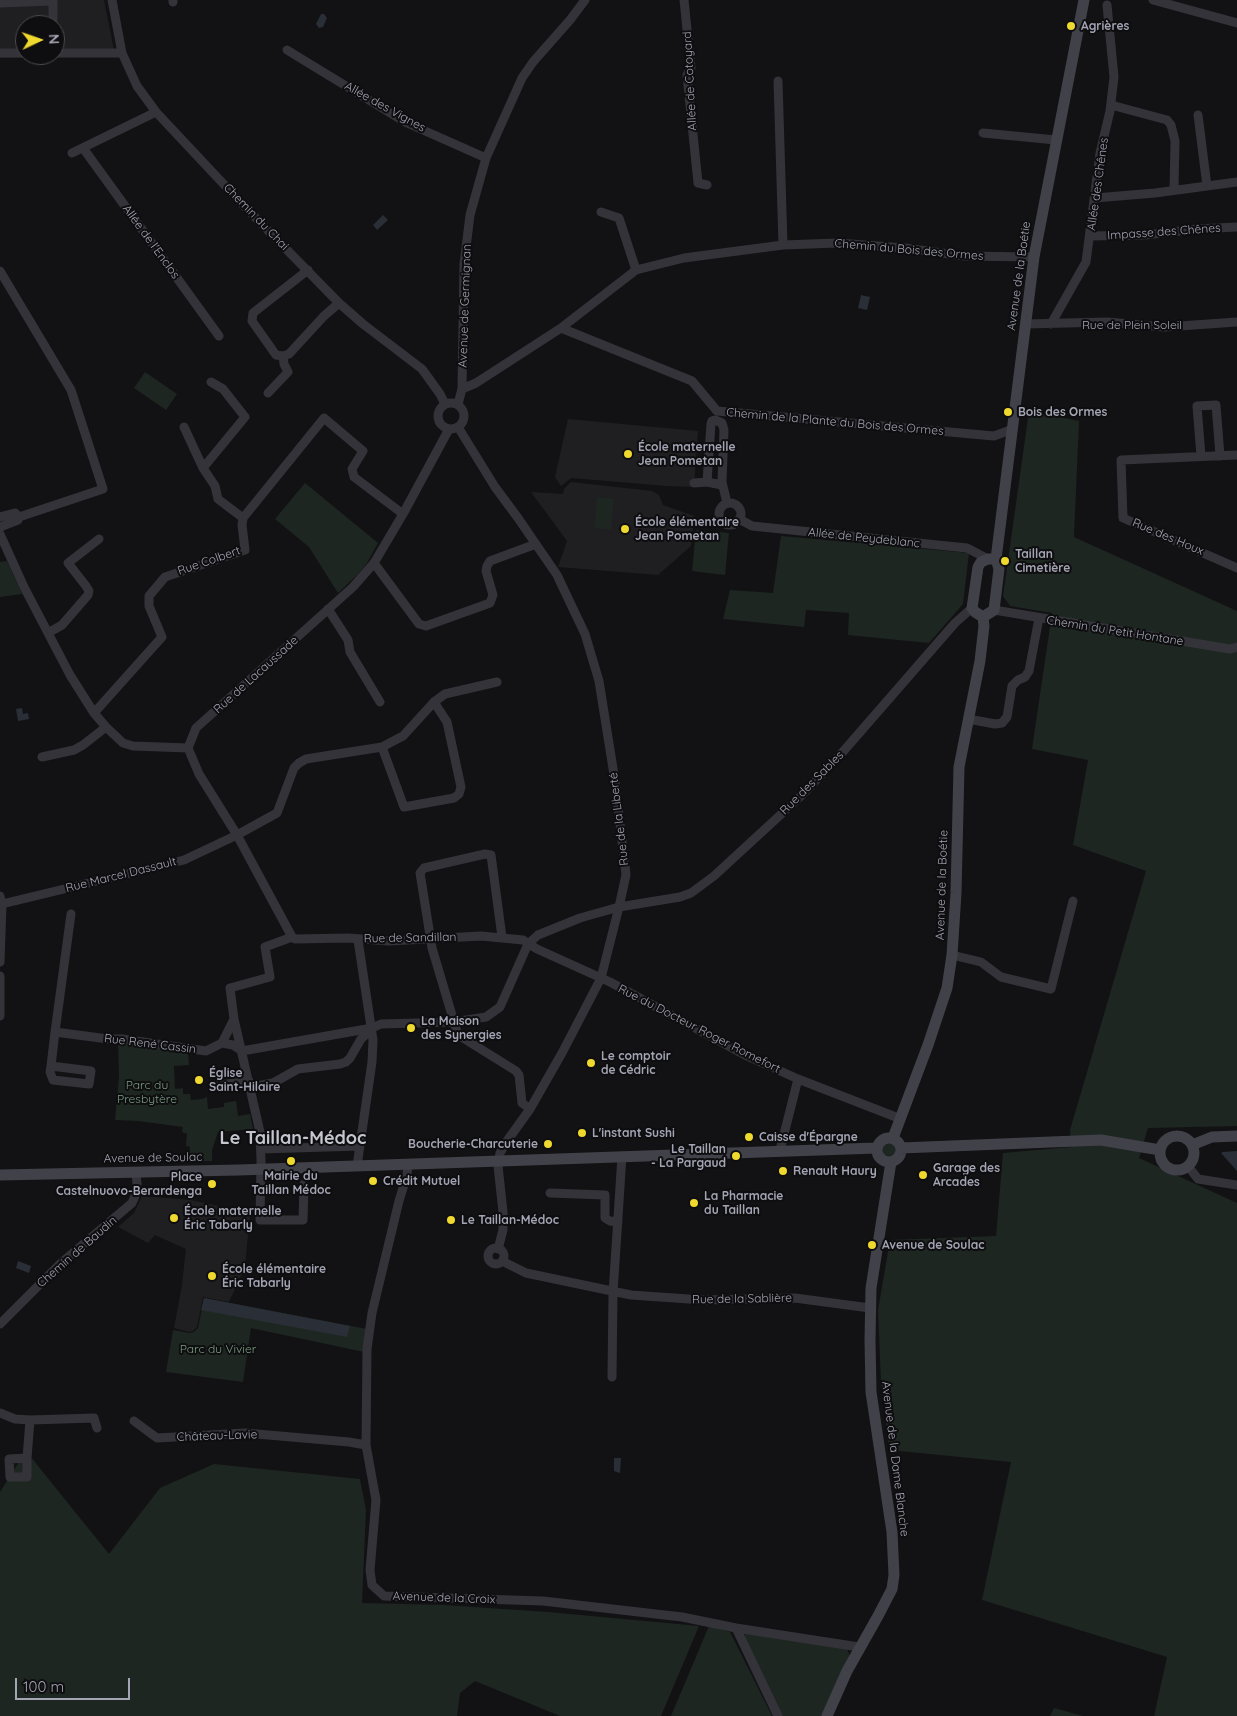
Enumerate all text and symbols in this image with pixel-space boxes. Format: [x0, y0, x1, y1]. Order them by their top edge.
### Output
north arrow [15, 15, 65, 65]
place label: Agrières [1081, 19, 1129, 33]
marker: Agrières [1065, 20, 1077, 32]
street label: Allée de Cotoyard [680, 31, 700, 131]
text: N [45, 34, 63, 45]
street label: Allée des Vignes [342, 79, 428, 135]
street label: Allée des Chênes [1084, 137, 1112, 231]
street label: Chemin du Chai [221, 181, 291, 253]
street label: Allée de l'Enclos [119, 202, 183, 282]
street label: Avenue de la Boétie [1004, 220, 1034, 332]
street label: Impasse des Chênes [1107, 221, 1221, 243]
street label: Chemin du Bois des Ormes [834, 236, 984, 264]
street label: Avenue de Germignan [456, 244, 474, 368]
street label: Rue de Plein Soleil [1082, 318, 1182, 332]
street label: Chemin de la Plante du Bois des Ormes [726, 405, 944, 439]
place label: Bois des Ormes [1018, 405, 1107, 419]
marker: Bois des Ormes [1002, 406, 1014, 418]
place label: École maternelle Jean Pometan [638, 440, 736, 468]
marker: École maternelle Jean Pometan [622, 448, 634, 460]
place label: École élémentaire Jean Pometan [635, 515, 739, 543]
street label: Rue des Houx [1130, 515, 1206, 559]
marker: École élémentaire Jean Pometan [619, 523, 631, 535]
street label: Allée de Peydeblanc [807, 525, 921, 551]
street label: Rue Colbert [176, 544, 242, 578]
place label: Taillan Cimetière [1015, 547, 1070, 575]
marker: Taillan Cimetière [999, 555, 1011, 567]
street label: Chemin du Petit Hontane [1046, 613, 1184, 649]
street label: Rue de Lacaussade [211, 633, 301, 717]
street label: Rue des Sables [777, 748, 847, 818]
street label: Rue de la Liberté [606, 772, 632, 866]
street label: Avenue de la Boétie [933, 830, 951, 940]
street label: Rue Marcel Dassault [64, 854, 178, 896]
street label: Rue de Sandillan [364, 930, 456, 946]
street label: Rue du Docteur Roger Romefort [616, 982, 782, 1076]
place label: La Maison des Synergies [421, 1014, 502, 1042]
marker: La Maison des Synergies [405, 1022, 417, 1034]
street label: Rue René Cassin [103, 1031, 197, 1057]
place label: Le comptoir de Cédric [601, 1049, 671, 1077]
marker: Le comptoir de Cédric [585, 1057, 597, 1069]
place label: Église Saint-Hilaire [209, 1066, 280, 1094]
marker: Église Saint-Hilaire [193, 1074, 205, 1086]
park label: Parc du Presbytère [117, 1078, 177, 1106]
place label: L'instant Sushi [592, 1126, 675, 1140]
marker: L'instant Sushi [576, 1127, 588, 1139]
district label: Le Taillan-Médoc [220, 1128, 366, 1150]
place label: Caisse d'Épargne [759, 1130, 858, 1144]
marker: Caisse d'Épargne [743, 1131, 755, 1143]
place label: Boucherie-Charcuterie [408, 1137, 538, 1151]
marker: Boucherie-Charcuterie [542, 1138, 554, 1150]
place label: Le Taillan - La Pargaud [651, 1142, 726, 1170]
street label: Avenue de Soulac [104, 1150, 202, 1166]
marker: Le Taillan - La Pargaud [730, 1150, 742, 1162]
marker: Mairie du Taillan Médoc [285, 1155, 297, 1167]
place label: Garage des Arcades [933, 1161, 1000, 1189]
place label: Renault Haury [793, 1164, 877, 1178]
marker: Renault Haury [777, 1165, 789, 1177]
place label: Mairie du Taillan Médoc [251, 1169, 331, 1197]
marker: Garage des Arcades [917, 1169, 929, 1181]
place label: Place Castelnuovo-Berardenga [56, 1170, 202, 1198]
place label: Crédit Mutuel [383, 1174, 460, 1188]
marker: Crédit Mutuel [367, 1175, 379, 1187]
marker: Place Castelnuovo-Berardenga [206, 1178, 218, 1190]
place label: La Pharmacie du Taillan [704, 1189, 783, 1217]
marker: La Pharmacie du Taillan [688, 1197, 700, 1209]
place label: École maternelle Éric Tabarly [184, 1204, 282, 1232]
marker: École maternelle Éric Tabarly [168, 1212, 180, 1224]
street label: Chemin de Baudin [34, 1213, 120, 1291]
place label: Le Taillan-Médoc [461, 1213, 559, 1227]
marker: Le Taillan-Médoc [445, 1214, 457, 1226]
place label: Avenue de Soulac [882, 1238, 984, 1252]
marker: Avenue de Soulac [866, 1239, 878, 1251]
place label: École élémentaire Éric Tabarly [222, 1262, 326, 1290]
marker: École élémentaire Éric Tabarly [206, 1270, 218, 1282]
street label: Rue de la Sablière [692, 1291, 792, 1307]
park label: Parc du Vivier [180, 1342, 256, 1356]
street label: Avenue de la Dame Blanche [878, 1381, 912, 1537]
street label: Château-Lavie [176, 1427, 258, 1445]
street label: Avenue de la Croix [392, 1589, 496, 1607]
scale bar [18, 1668, 132, 1700]
text: 100 m [23, 1677, 64, 1696]

